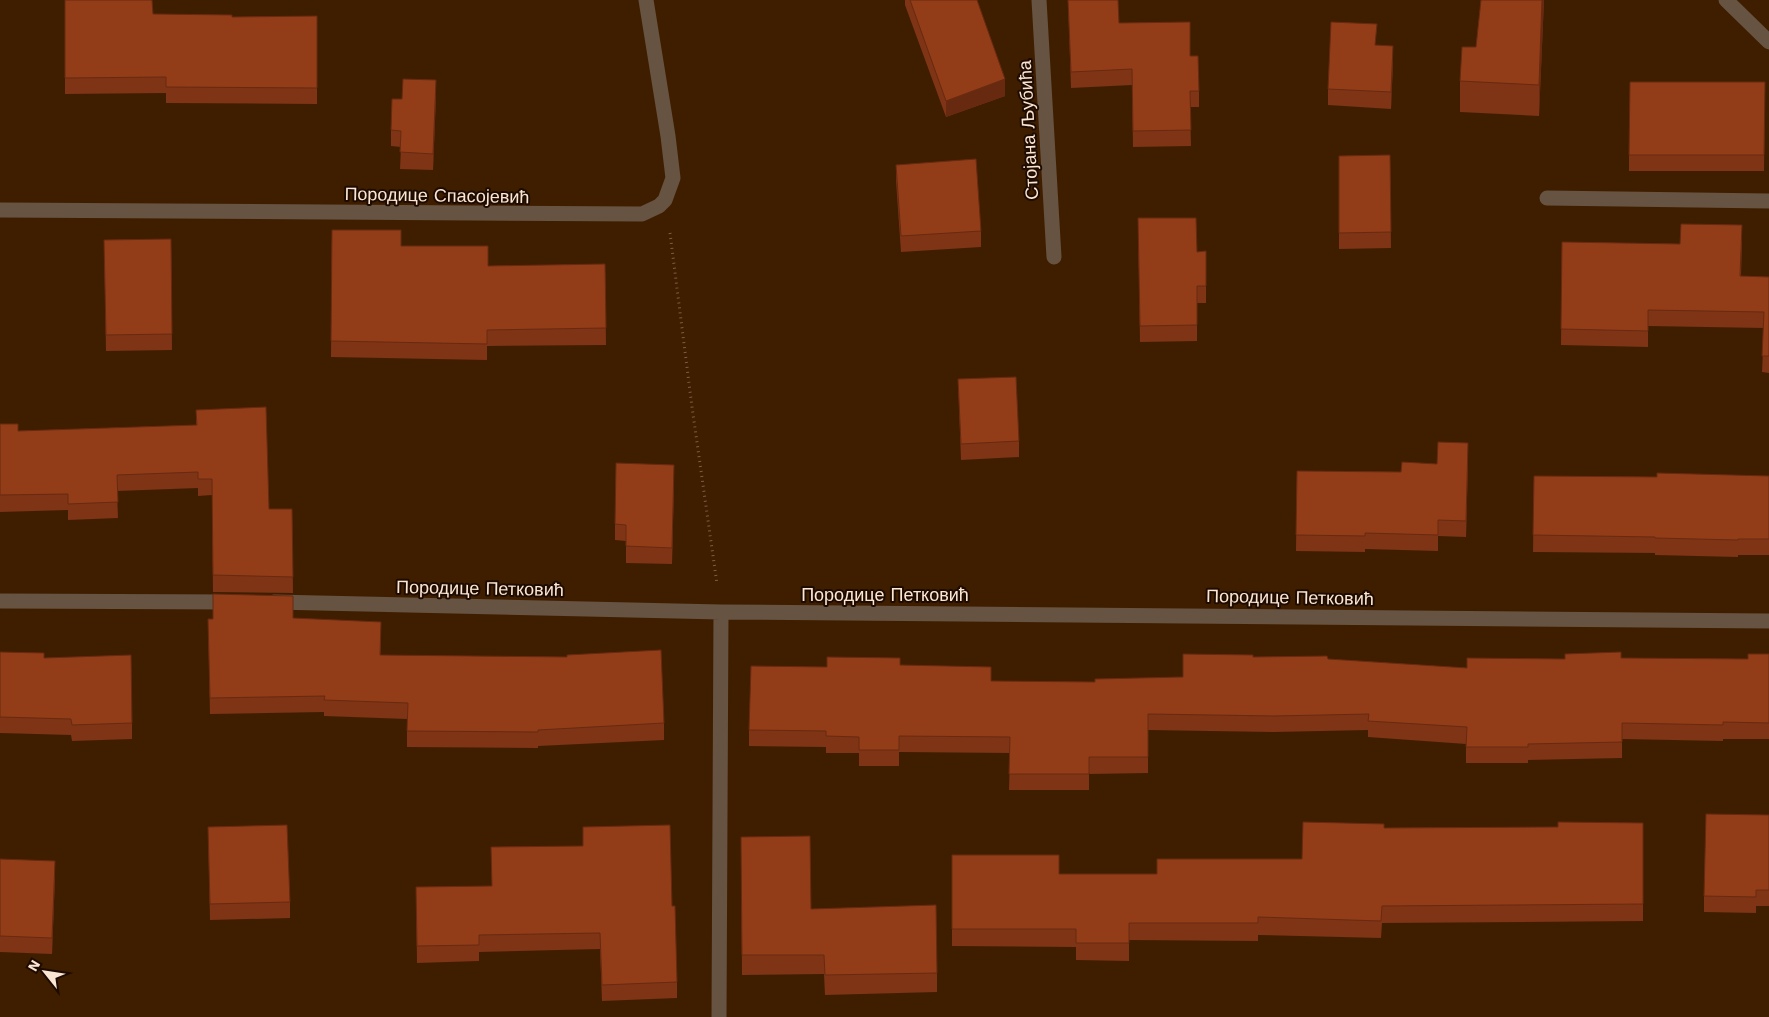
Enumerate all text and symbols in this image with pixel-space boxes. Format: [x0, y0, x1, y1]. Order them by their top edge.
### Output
street label: Стојана Љубића [1014, 59, 1042, 200]
street label: Породице Спасојевић [344, 183, 530, 207]
street label: Породице Петковић [396, 576, 564, 600]
street label: Породице Петковић [801, 584, 969, 605]
street label: Породице Петковић [1206, 585, 1374, 609]
north arrow [20, 947, 70, 997]
text: N [24, 957, 43, 974]

